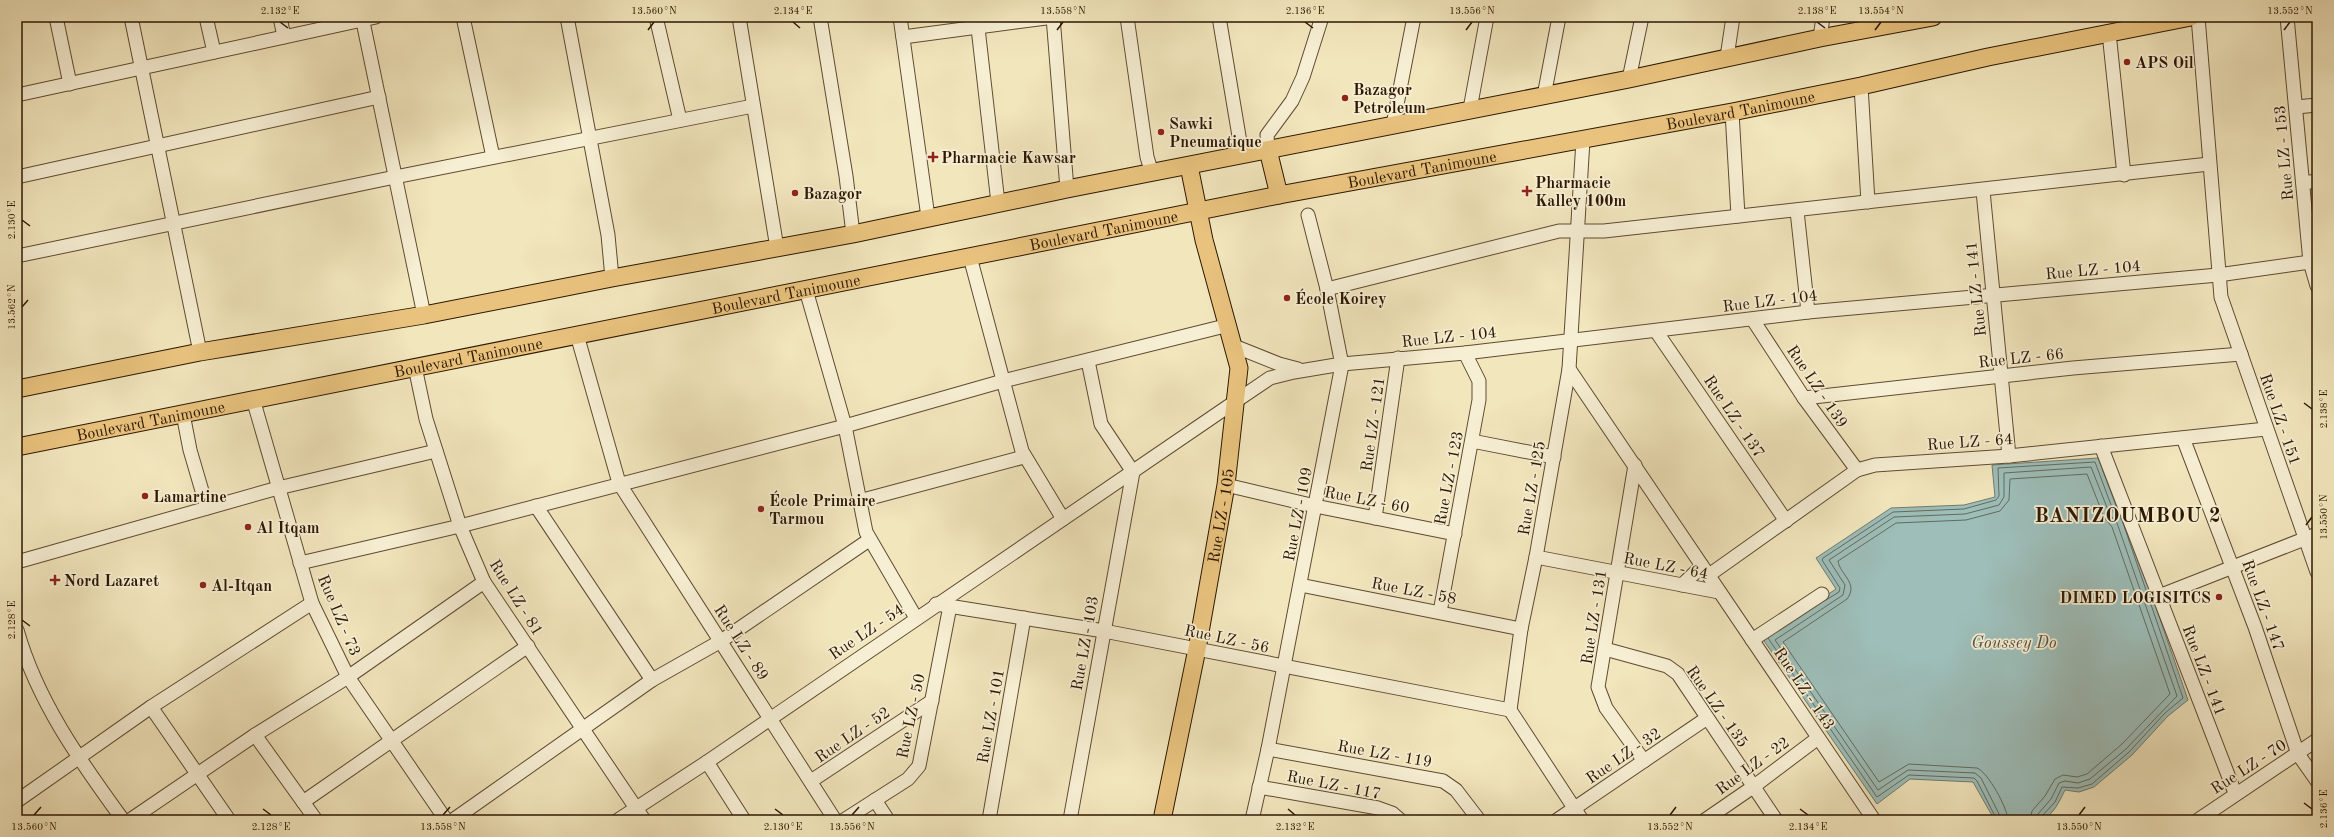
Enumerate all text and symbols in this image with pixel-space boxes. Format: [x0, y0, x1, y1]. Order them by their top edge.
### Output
text: 2.132°E [261, 6, 299, 16]
text: 13.560°N [631, 6, 677, 16]
text: 2.134°E [774, 6, 812, 16]
text: 13.558°N [1040, 6, 1086, 16]
text: 2.136°E [1286, 6, 1324, 16]
text: 13.556°N [1449, 6, 1495, 16]
text: 2.138°E [1798, 6, 1836, 16]
text: 13.554°N [1858, 6, 1904, 16]
text: 13.552°N [2267, 6, 2313, 16]
place label: APS Oil [2135, 56, 2194, 72]
marker: APS Oil [2122, 57, 2132, 67]
place label: Bazagor Petroleum [1353, 83, 1426, 117]
street label: Boulevard Tanimoune [1665, 89, 1816, 134]
marker: Bazagor Petroleum [1340, 93, 1350, 103]
street label: Rue LZ - 153 [2273, 104, 2297, 201]
place label: Sawki Pneumatique [1169, 117, 1262, 151]
marker: Sawki Pneumatique [1156, 127, 1166, 137]
street label: Boulevard Tanimoune [1346, 149, 1498, 192]
place label: Pharmacie Kawsar [941, 151, 1076, 167]
marker: Pharmacie Kawsar [928, 152, 938, 162]
place label: Pharmacie Kalley 100m [1535, 176, 1627, 210]
marker: Pharmacie Kalley 100m [1522, 186, 1532, 196]
place label: Bazagor [803, 187, 862, 203]
marker: Bazagor [790, 188, 800, 198]
text: 2.130°E [7, 201, 17, 239]
street label: Boulevard Tanimoune [1028, 209, 1180, 255]
street label: Rue LZ - 141 [1964, 240, 1990, 337]
street label: Rue LZ - 104 [2045, 259, 2142, 283]
street label: Boulevard Tanimoune [711, 273, 862, 318]
text: 13.562°N [7, 284, 17, 330]
place label: École Koirey [1295, 288, 1387, 308]
street label: Rue LZ - 104 [1722, 288, 1819, 316]
marker: École Koirey [1282, 293, 1292, 303]
street label: Rue LZ - 104 [1401, 325, 1498, 351]
street label: Boulevard Tanimoune [393, 336, 544, 382]
street label: Rue LZ - 139 [1783, 343, 1850, 431]
street label: Rue LZ - 66 [1977, 347, 2065, 371]
street label: Rue LZ - 151 [2256, 372, 2302, 468]
street label: Rue LZ - 137 [1700, 373, 1767, 461]
street label: Rue LZ - 121 [1359, 376, 1389, 473]
text: 2.138°E [2319, 390, 2329, 428]
street label: Boulevard Tanimoune [75, 400, 226, 445]
street label: Rue LZ - 123 [1433, 430, 1467, 527]
street label: Rue LZ - 64 [1926, 432, 2014, 454]
street label: Rue LZ - 125 [1517, 440, 1549, 537]
street label: Rue LZ - 109 [1282, 466, 1316, 563]
street label: Rue LZ - 105 [1206, 468, 1238, 565]
street label: Rue LZ - 60 [1323, 485, 1411, 517]
place label: Lamartine [153, 490, 227, 506]
place label: École Primaire Tarmou [769, 490, 876, 528]
marker: Lamartine [140, 491, 150, 501]
text: 13.550°N [2319, 494, 2329, 540]
marker: École Primaire Tarmou [756, 504, 766, 514]
district label: BANIZOUMBOU 2 [2034, 507, 2222, 527]
place label: Al Itqam [256, 521, 320, 537]
marker: Al Itqam [243, 522, 253, 532]
street label: Rue LZ - 64 [1622, 551, 1710, 583]
street label: Rue LZ - 81 [486, 557, 545, 639]
street label: Rue LZ - 147 [2238, 558, 2286, 653]
street label: Rue LZ - 131 [1580, 569, 1610, 666]
street label: Rue LZ - 73 [314, 573, 362, 659]
marker: Nord Lazaret [49, 574, 61, 586]
place label: Nord Lazaret [64, 574, 159, 590]
street label: Rue LZ - 58 [1370, 576, 1458, 608]
place label: Al-Itqan [211, 579, 272, 595]
marker: Al-Itqan [198, 580, 208, 590]
place label: DIMED LOGISITCS [2059, 591, 2211, 607]
marker: DIMED LOGISITCS [2214, 592, 2224, 602]
street label: Rue LZ - 103 [1070, 595, 1102, 692]
text: 2.128°E [7, 601, 17, 639]
street label: Rue LZ - 89 [710, 602, 771, 684]
street label: Rue LZ - 54 [827, 602, 907, 663]
street label: Rue LZ - 56 [1183, 623, 1271, 657]
street label: Rue LZ - 141 [2179, 623, 2228, 718]
water label: Goussey Do [1971, 635, 2057, 652]
street label: Rue LZ - 143 [1770, 645, 1837, 733]
street label: Rue LZ - 135 [1682, 663, 1750, 751]
street label: Rue LZ - 101 [976, 668, 1008, 765]
street label: Rue LZ - 50 [895, 672, 929, 760]
street label: Rue LZ - 52 [813, 705, 893, 766]
street label: Rue LZ - 32 [1584, 726, 1664, 787]
street label: Rue LZ - 22 [1714, 735, 1793, 798]
street label: Rue LZ - 70 [2208, 737, 2290, 798]
street label: Rue LZ - 119 [1336, 739, 1433, 771]
street label: Rue LZ - 117 [1285, 769, 1382, 803]
text: 2.136°E [2319, 790, 2329, 828]
text: 13.560°N [11, 822, 57, 832]
text: 2.128°E [252, 822, 290, 832]
text: 13.558°N [420, 822, 466, 832]
text: 2.130°E [764, 822, 802, 832]
text: 13.556°N [829, 822, 875, 832]
text: 2.132°E [1276, 822, 1314, 832]
text: 13.552°N [1647, 822, 1693, 832]
text: 2.134°E [1789, 822, 1827, 832]
text: 13.550°N [2056, 822, 2102, 832]

